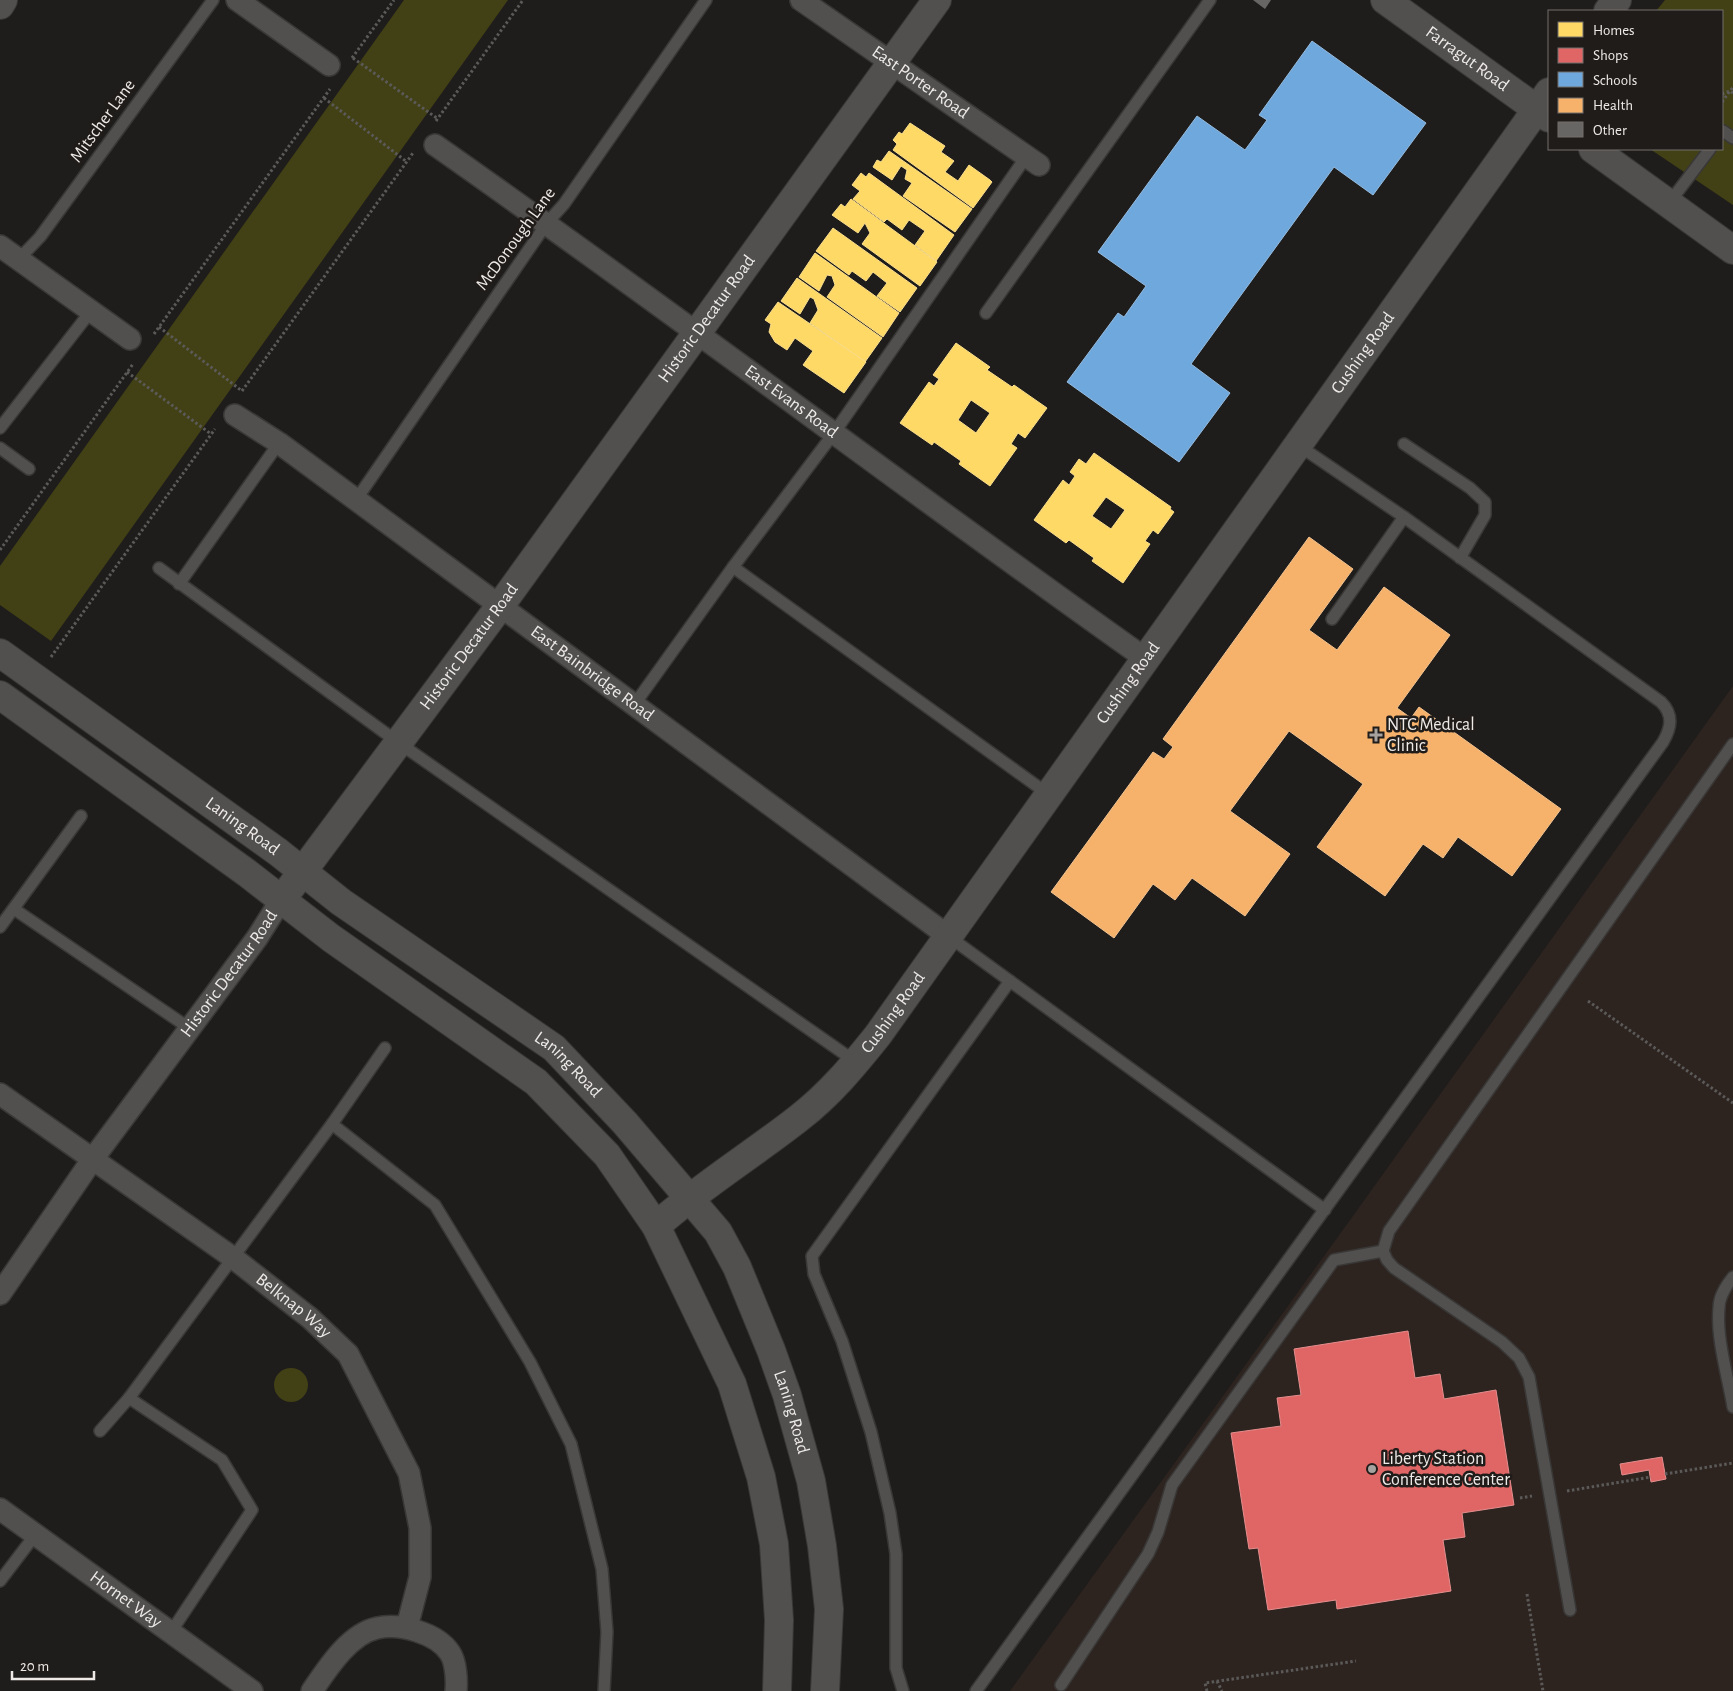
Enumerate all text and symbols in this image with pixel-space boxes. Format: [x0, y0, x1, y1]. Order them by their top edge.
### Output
legend [1548, 10, 1723, 150]
street label: Farragut Road [1422, 23, 1512, 95]
text: Homes [1593, 23, 1635, 38]
street label: East Porter Road [868, 43, 972, 122]
text: Shops [1593, 48, 1628, 63]
text: Schools [1593, 73, 1637, 88]
street label: Mitscher Lane [67, 76, 139, 166]
text: Health [1593, 98, 1633, 113]
text: Other [1593, 123, 1627, 138]
street label: McDonough Lane [473, 184, 559, 294]
street label: Historic Decatur Road [655, 252, 759, 386]
street label: Cushing Road [1328, 309, 1398, 397]
street label: East Evans Road [741, 362, 841, 442]
street label: Historic Decatur Road [417, 581, 522, 713]
street label: East Bainbridge Road [527, 622, 657, 725]
street label: Cushing Road [1093, 639, 1163, 727]
place label: NTC Medical Clinic [1387, 716, 1475, 755]
marker: NTC Medical Clinic [1369, 728, 1383, 742]
street label: Laning Road [202, 794, 283, 859]
street label: Historic Decatur Road [177, 907, 281, 1041]
street label: Cushing Road [858, 969, 929, 1057]
street label: Laning Road [531, 1028, 605, 1101]
street label: Belknap Way [252, 1270, 335, 1342]
street label: Laning Road [770, 1368, 812, 1456]
place label: Liberty Station Conference Center [1382, 1450, 1510, 1489]
marker: Liberty Station Conference Center [1366, 1463, 1378, 1475]
street label: Hornet Way [86, 1568, 165, 1632]
scale bar [12, 1648, 95, 1680]
text: 20 m [20, 1659, 49, 1674]

